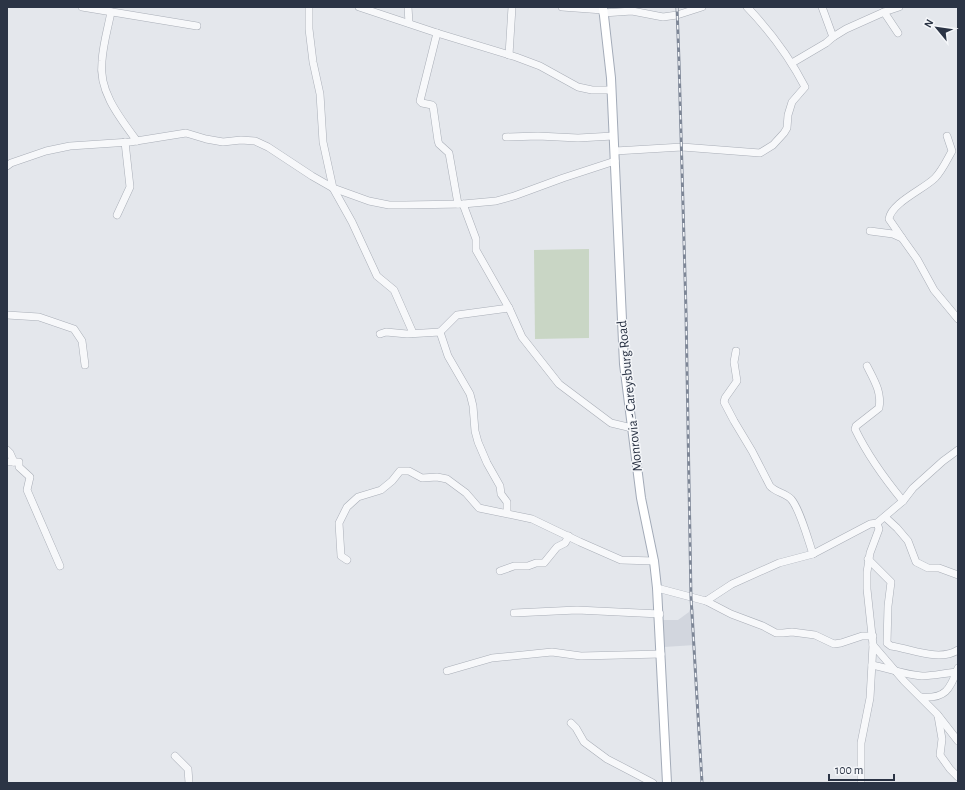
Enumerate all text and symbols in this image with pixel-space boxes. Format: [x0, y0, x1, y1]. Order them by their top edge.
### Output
north arrow [917, 8, 957, 48]
text: N [922, 17, 935, 29]
street label: Monrovia - Careysburg Road [615, 320, 645, 472]
scale bar [829, 756, 894, 782]
text: 100 m [835, 764, 863, 776]

